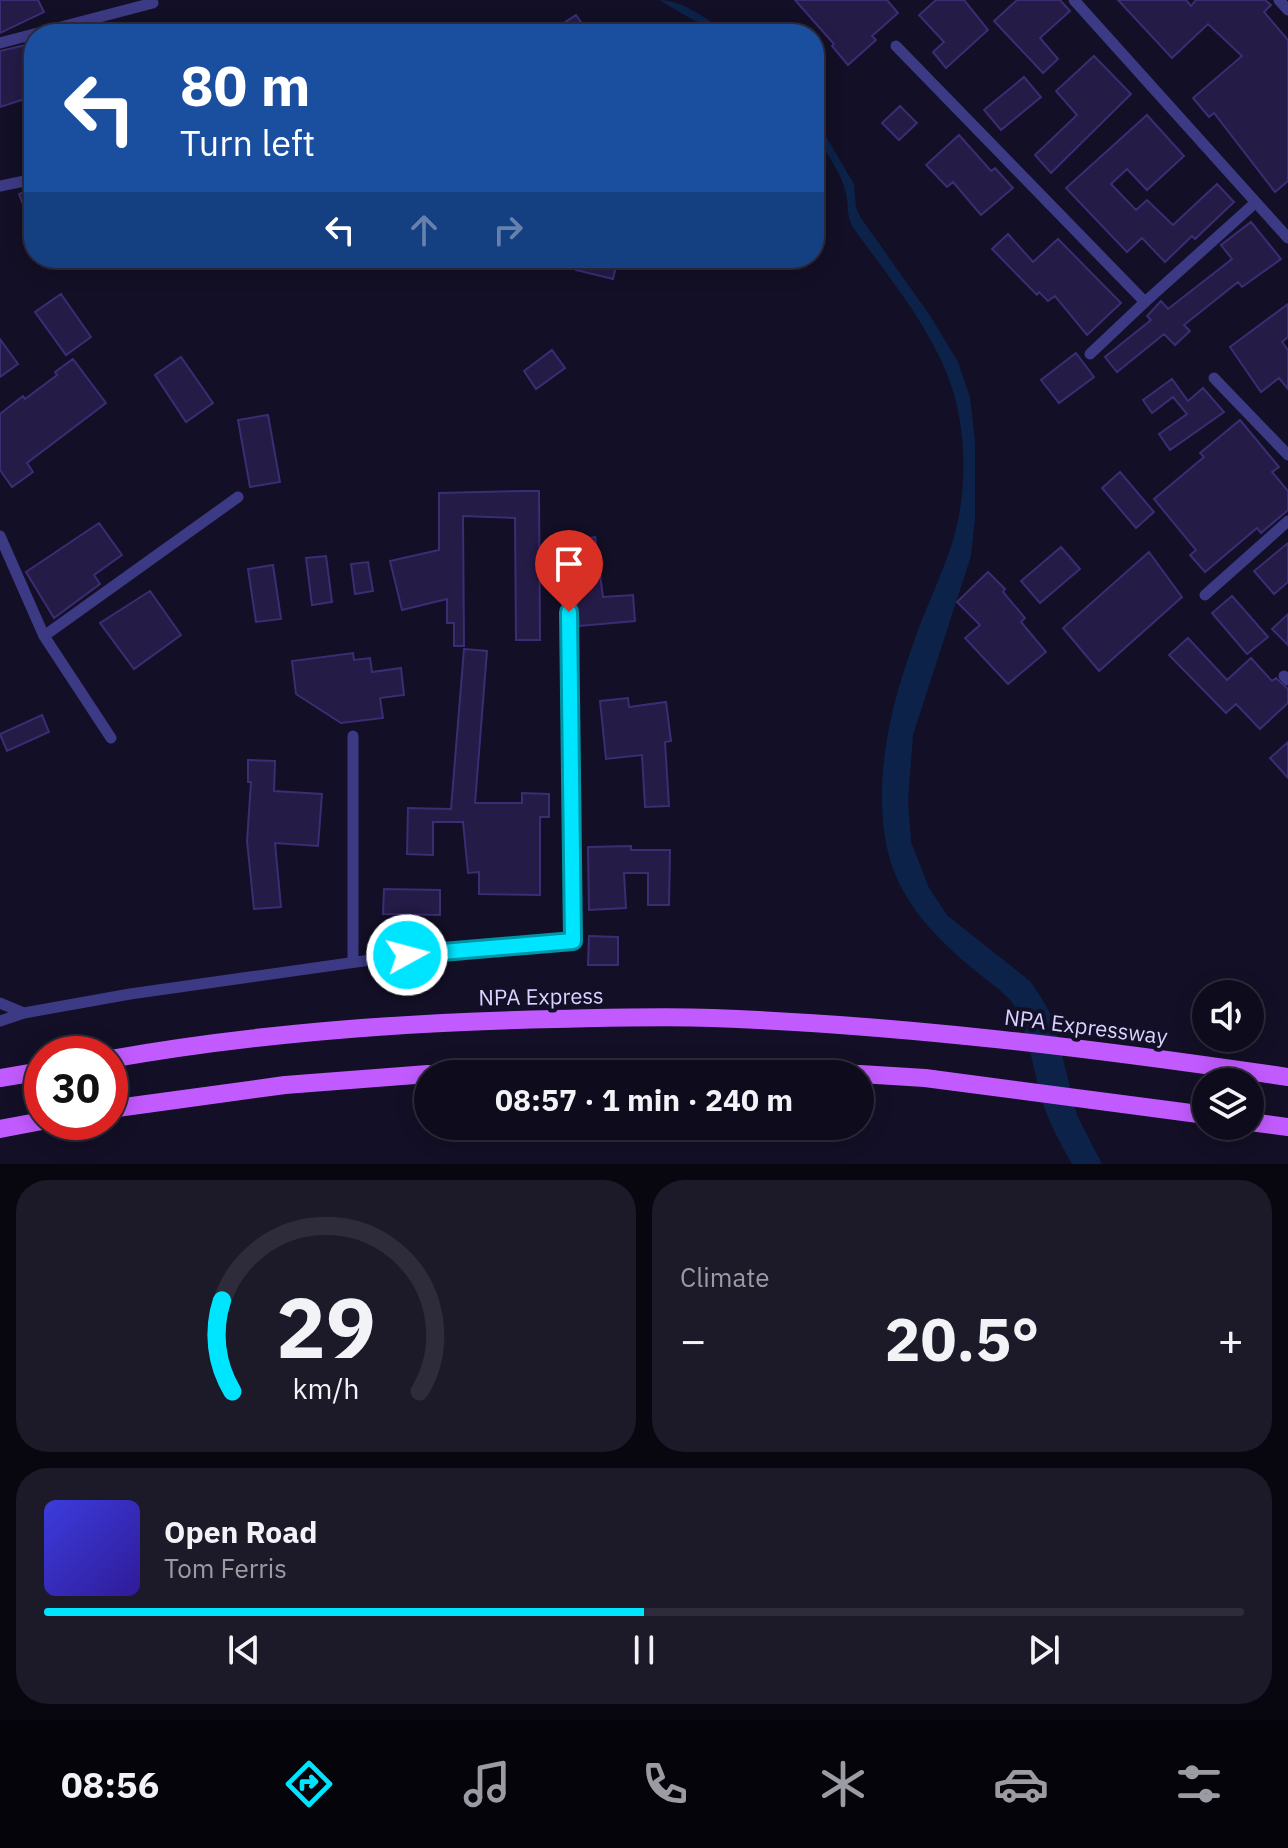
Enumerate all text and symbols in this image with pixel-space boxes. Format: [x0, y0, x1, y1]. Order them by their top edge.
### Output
text: 80 m [180, 49, 310, 121]
icon: left [48, 56, 152, 160]
text: Turn left [180, 119, 315, 166]
icon: left [318, 208, 362, 252]
icon: ahead [402, 208, 446, 252]
icon: right [486, 208, 530, 252]
pin [535, 530, 603, 612]
icon: arrive [547, 542, 591, 586]
position arrow [365, 913, 449, 997]
street label: NPA Express [478, 980, 604, 1012]
map controls [1192, 980, 1264, 1140]
button: sound [1192, 980, 1264, 1052]
street label: NPA Expressway [1003, 1002, 1169, 1050]
speed limit sign: 30 [24, 1036, 128, 1140]
button: layers [1192, 1068, 1264, 1140]
text: 08:57 · 1 min · 240 m [495, 1080, 793, 1119]
text: Climate [680, 1260, 770, 1294]
text: 29 [276, 1273, 376, 1381]
text: 20.5° [885, 1299, 1039, 1378]
text: − [680, 1311, 706, 1368]
text: + [1218, 1311, 1244, 1368]
text: km/h [292, 1370, 360, 1407]
text: Open Road [164, 1512, 317, 1551]
text: Tom Ferris [164, 1551, 287, 1585]
icon: previous [222, 1628, 266, 1672]
icon: pause [622, 1628, 666, 1672]
icon: next [1022, 1628, 1066, 1672]
icon: directions [281, 1756, 337, 1812]
icon: music [459, 1756, 515, 1812]
icon: phone [637, 1756, 693, 1812]
icon: climate [815, 1756, 871, 1812]
icon: car [993, 1756, 1049, 1812]
icon: filters [1171, 1756, 1227, 1812]
text: 08:56 [61, 1761, 159, 1808]

